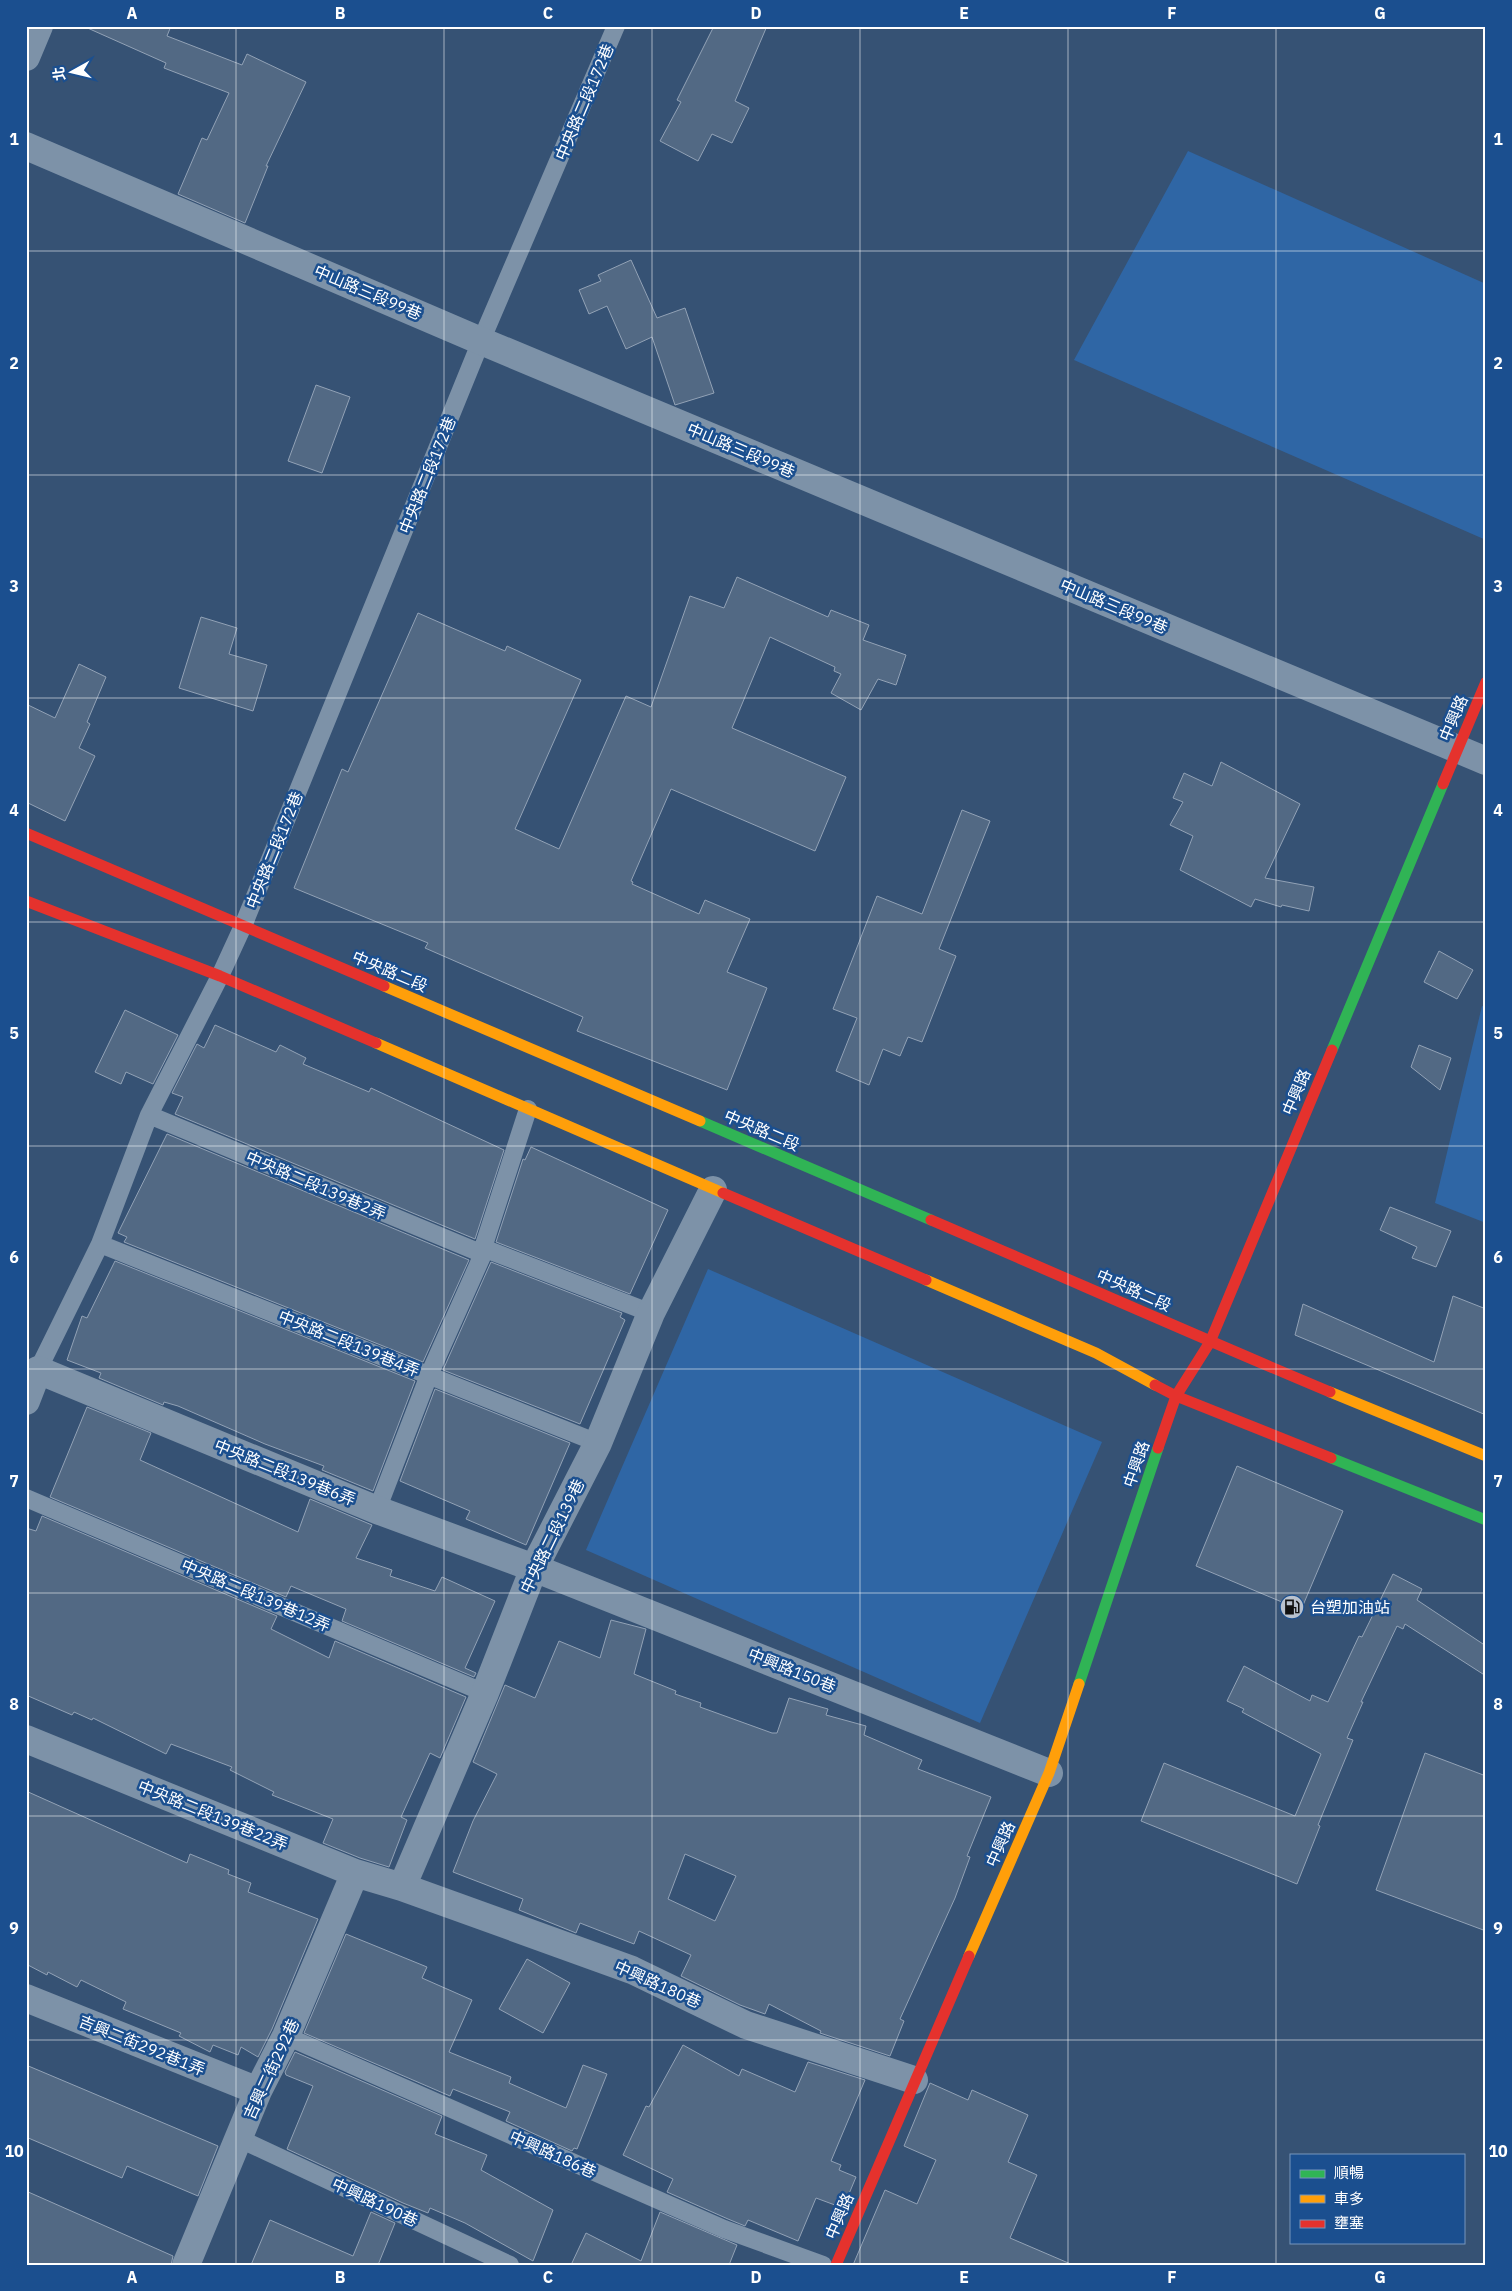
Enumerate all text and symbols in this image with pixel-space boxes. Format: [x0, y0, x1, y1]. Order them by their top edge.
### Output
text: A [127, 3, 138, 23]
text: B [335, 3, 346, 23]
text: C [543, 3, 553, 23]
text: D [750, 3, 762, 23]
text: E [959, 3, 969, 23]
text: F [1167, 3, 1177, 23]
text: G [1374, 3, 1386, 23]
street label: 中央路二段172巷 [550, 41, 618, 163]
north arrow [48, 48, 98, 98]
text: 北 [49, 66, 69, 82]
text: 1 [9, 129, 19, 149]
text: 1 [1493, 129, 1503, 149]
street label: 中山路三段99巷 [311, 260, 425, 324]
text: 2 [9, 353, 19, 373]
text: 2 [1493, 353, 1503, 373]
street label: 中央路二段172巷 [394, 413, 460, 537]
street label: 中山路三段99巷 [684, 418, 798, 482]
street label: 中山路三段99巷 [1057, 574, 1171, 638]
text: 3 [9, 576, 19, 596]
text: 3 [1493, 576, 1503, 596]
street label: 中興路 [1434, 692, 1472, 744]
street label: 中央路二段172巷 [241, 788, 307, 912]
text: 4 [9, 800, 19, 820]
text: 4 [1493, 800, 1503, 820]
street label: 中央路二段 [349, 946, 431, 996]
text: 5 [9, 1023, 19, 1043]
text: 5 [1493, 1023, 1503, 1043]
street label: 中興路 [1277, 1066, 1315, 1118]
street label: 中央路二段 [721, 1105, 803, 1155]
street label: 中央路二段139巷2弄 [243, 1146, 389, 1224]
text: 6 [9, 1247, 19, 1267]
text: 6 [1493, 1247, 1503, 1267]
street label: 中央路二段 [1093, 1265, 1175, 1315]
street label: 中央路二段139巷4弄 [276, 1306, 422, 1380]
street label: 中央路二段139巷6弄 [212, 1435, 358, 1509]
street label: 中興路 [1119, 1438, 1153, 1490]
text: 7 [9, 1471, 19, 1491]
text: 7 [1493, 1471, 1503, 1491]
street label: 中央路二段139巷 [516, 1476, 588, 1596]
street label: 中央路二段139巷12弄 [178, 1555, 334, 1635]
fuel station icon: 台塑加油站 [1279, 1594, 1305, 1620]
place label: 台塑加油站 [1310, 1597, 1390, 1617]
street label: 中興路150巷 [745, 1643, 839, 1697]
text: 8 [9, 1694, 19, 1714]
text: 8 [1493, 1694, 1503, 1714]
street label: 中央路二段139巷22弄 [135, 1776, 291, 1854]
street label: 中興路 [981, 1818, 1019, 1870]
text: 9 [9, 1918, 19, 1938]
text: 9 [1493, 1918, 1503, 1938]
street label: 中興路180巷 [612, 1956, 704, 2012]
street label: 吉興二街292巷1弄 [76, 2011, 208, 2079]
street label: 吉興二街292巷 [239, 2015, 303, 2123]
street label: 中興路186巷 [507, 2126, 599, 2182]
text: 10 [4, 2141, 24, 2161]
text: 10 [1488, 2141, 1508, 2161]
legend [1290, 2154, 1464, 2244]
text: 順暢 [1334, 2163, 1364, 2182]
street label: 中興路190巷 [329, 2173, 421, 2231]
text: 車多 [1334, 2189, 1364, 2208]
street label: 中興路 [820, 2190, 858, 2242]
text: 壅塞 [1334, 2213, 1364, 2232]
text: A [127, 2267, 138, 2287]
text: B [335, 2267, 346, 2287]
text: C [543, 2267, 553, 2287]
text: D [750, 2267, 762, 2287]
text: E [959, 2267, 969, 2287]
text: F [1167, 2267, 1177, 2287]
text: G [1374, 2267, 1386, 2287]

